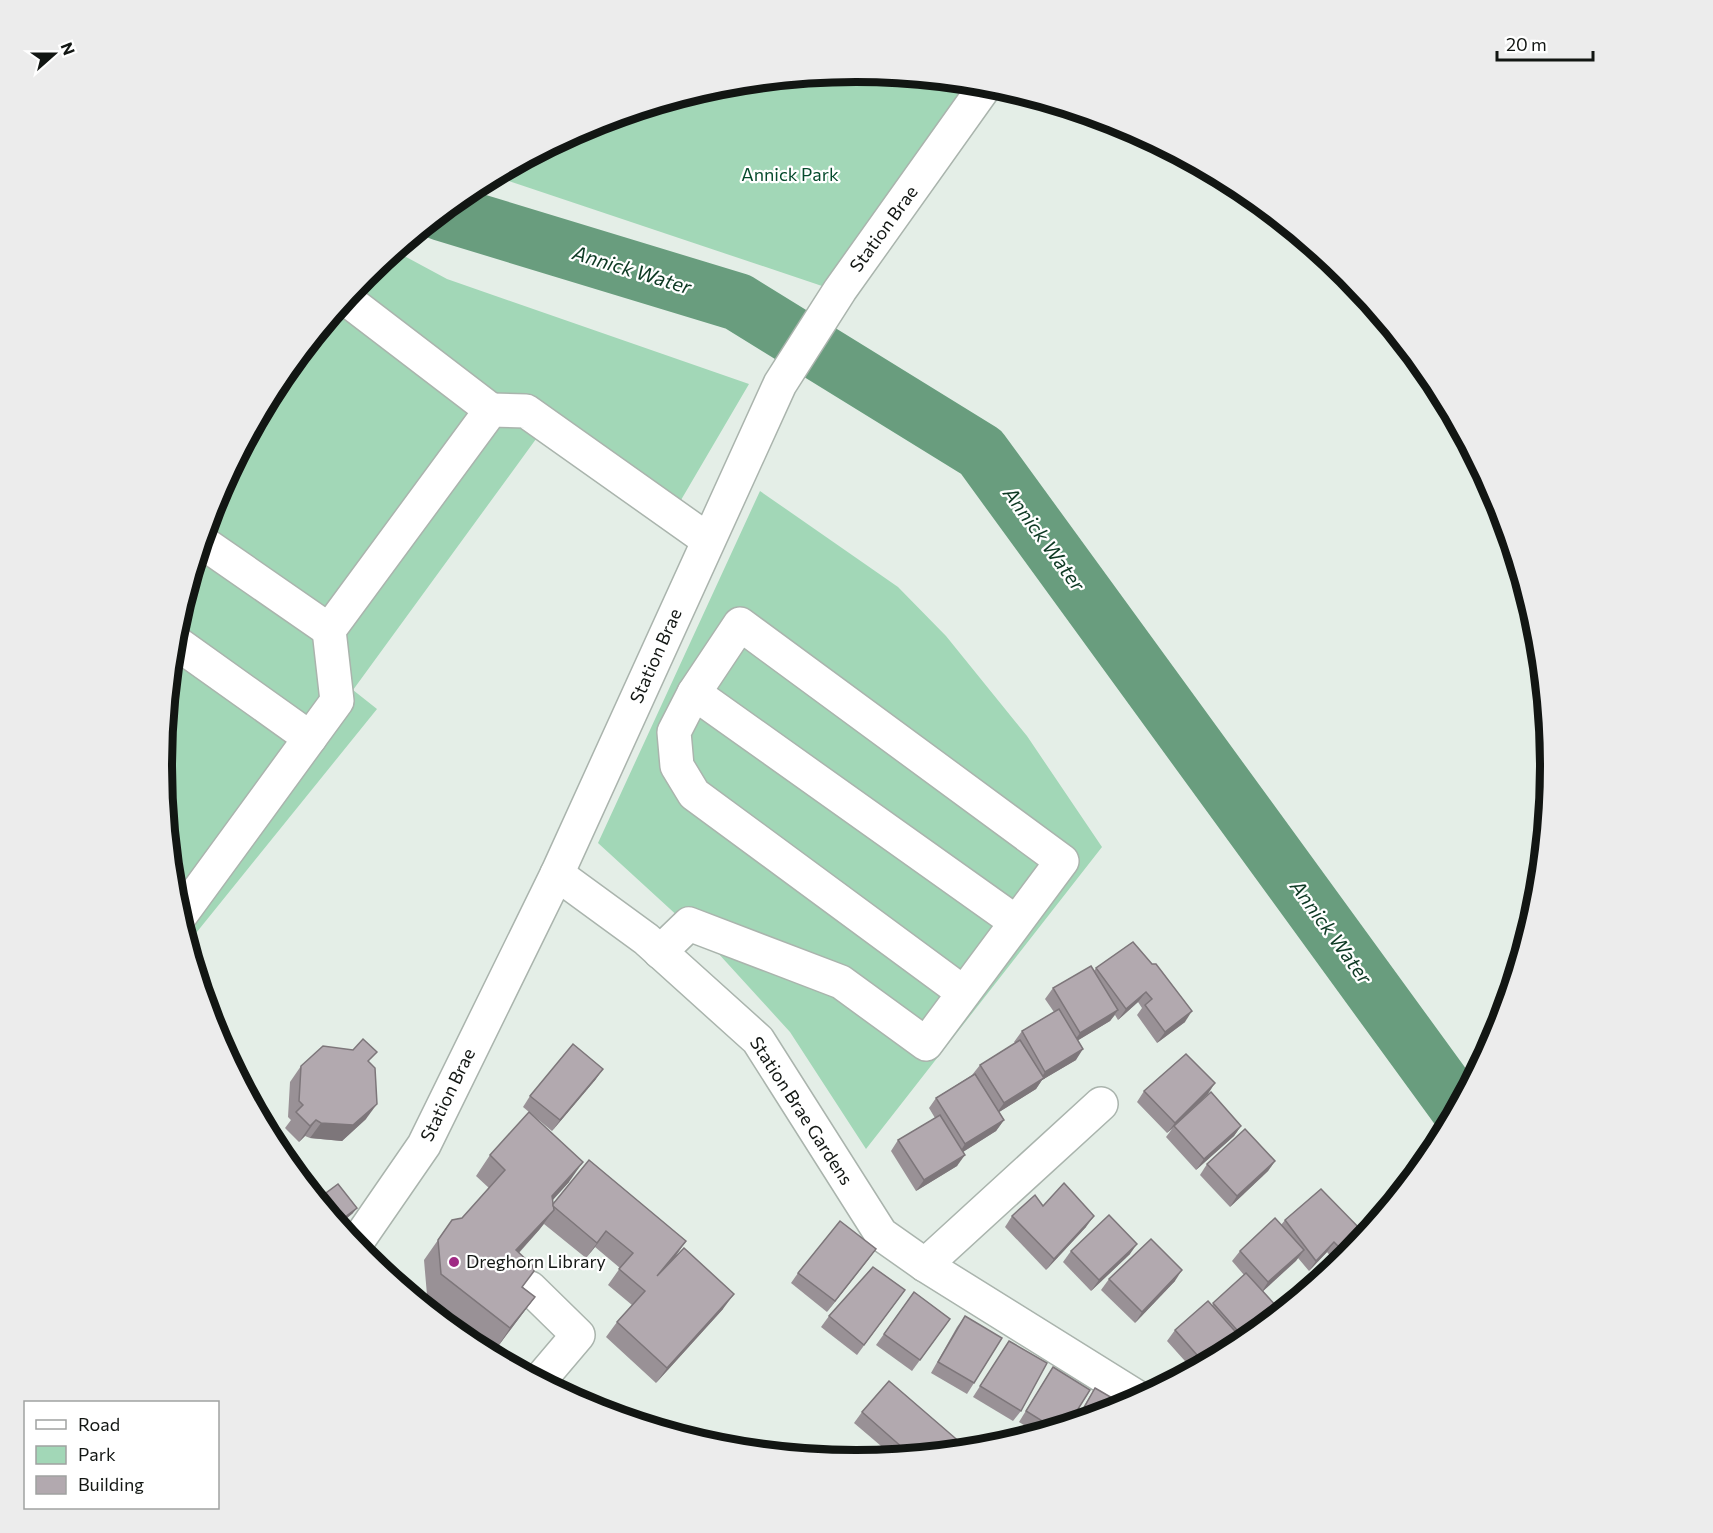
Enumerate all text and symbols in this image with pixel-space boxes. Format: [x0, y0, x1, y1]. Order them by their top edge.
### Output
north arrow [24, 24, 84, 84]
scale bar [1497, 24, 1593, 62]
text: 20 m [1506, 33, 1547, 55]
text: N [57, 39, 79, 57]
park label: Annick Park [741, 163, 839, 185]
street label: Station Brae [845, 181, 922, 276]
water label: Annick Water [569, 239, 696, 299]
water label: Annick Water [998, 481, 1091, 596]
street label: Station Brae [624, 605, 686, 706]
water label: Annick Water [1285, 874, 1378, 989]
street label: Station Brae Gardens [746, 1032, 858, 1189]
street label: Station Brae [415, 1044, 479, 1145]
place label: Dreghorn Library [466, 1250, 606, 1272]
marker: Dreghorn Library [447, 1255, 461, 1269]
legend [24, 1401, 219, 1509]
text: Road [78, 1413, 120, 1435]
text: Park [78, 1443, 116, 1465]
text: Building [78, 1473, 144, 1495]

